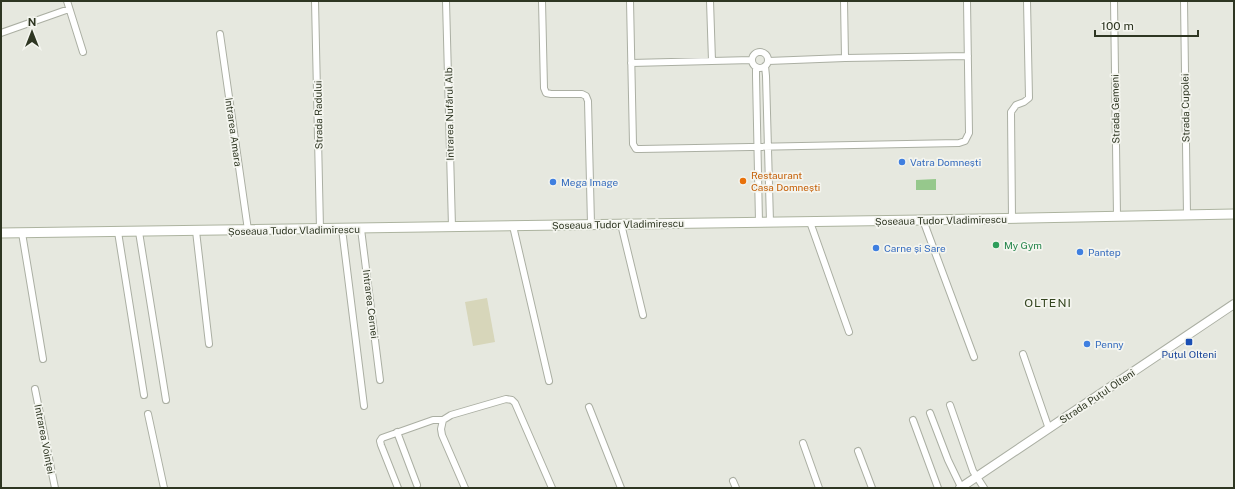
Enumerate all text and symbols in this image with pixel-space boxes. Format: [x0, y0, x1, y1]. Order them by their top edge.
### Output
north arrow [12, 12, 52, 52]
scale bar [1095, 12, 1198, 38]
text: N [28, 16, 36, 28]
text: 100 m [1101, 19, 1134, 33]
street label: Intrarea Nufărul Alb [442, 67, 456, 161]
street label: Strada Cupolei [1178, 73, 1192, 143]
street label: Strada Gemeni [1108, 74, 1122, 144]
street label: Strada Radului [311, 80, 325, 150]
street label: Intrarea Amara [223, 97, 245, 167]
place label: Vatra Domnești [910, 156, 981, 168]
marker: Vatra Domnești [897, 157, 907, 167]
place label: Restaurant Casa Domnești [751, 169, 820, 193]
place label: Mega Image [561, 176, 619, 188]
marker: Restaurant Casa Domnești [738, 176, 748, 186]
marker: Mega Image [548, 177, 558, 187]
street label: Șoseaua Tudor Vladimirescu [875, 213, 1007, 227]
street label: Șoseaua Tudor Vladimirescu [552, 217, 684, 231]
street label: Șoseaua Tudor Vladimirescu [228, 223, 360, 237]
place label: My Gym [1004, 239, 1042, 251]
marker: My Gym [991, 240, 1001, 250]
place label: Carne și Sare [884, 242, 946, 254]
marker: Carne și Sare [871, 243, 881, 253]
place label: Pantep [1088, 246, 1121, 258]
marker: Pantep [1075, 247, 1085, 257]
street label: Intrarea Cernei [361, 269, 381, 339]
district label: OLTENI [1024, 296, 1072, 310]
marker: Puțul Olteni [1184, 337, 1194, 347]
place label: Penny [1095, 338, 1124, 350]
marker: Penny [1082, 339, 1092, 349]
place label: Puțul Olteni [1162, 348, 1216, 360]
street label: Strada Puțul Olteni [1057, 366, 1137, 426]
street label: Intrarea Voinței [32, 403, 58, 475]

